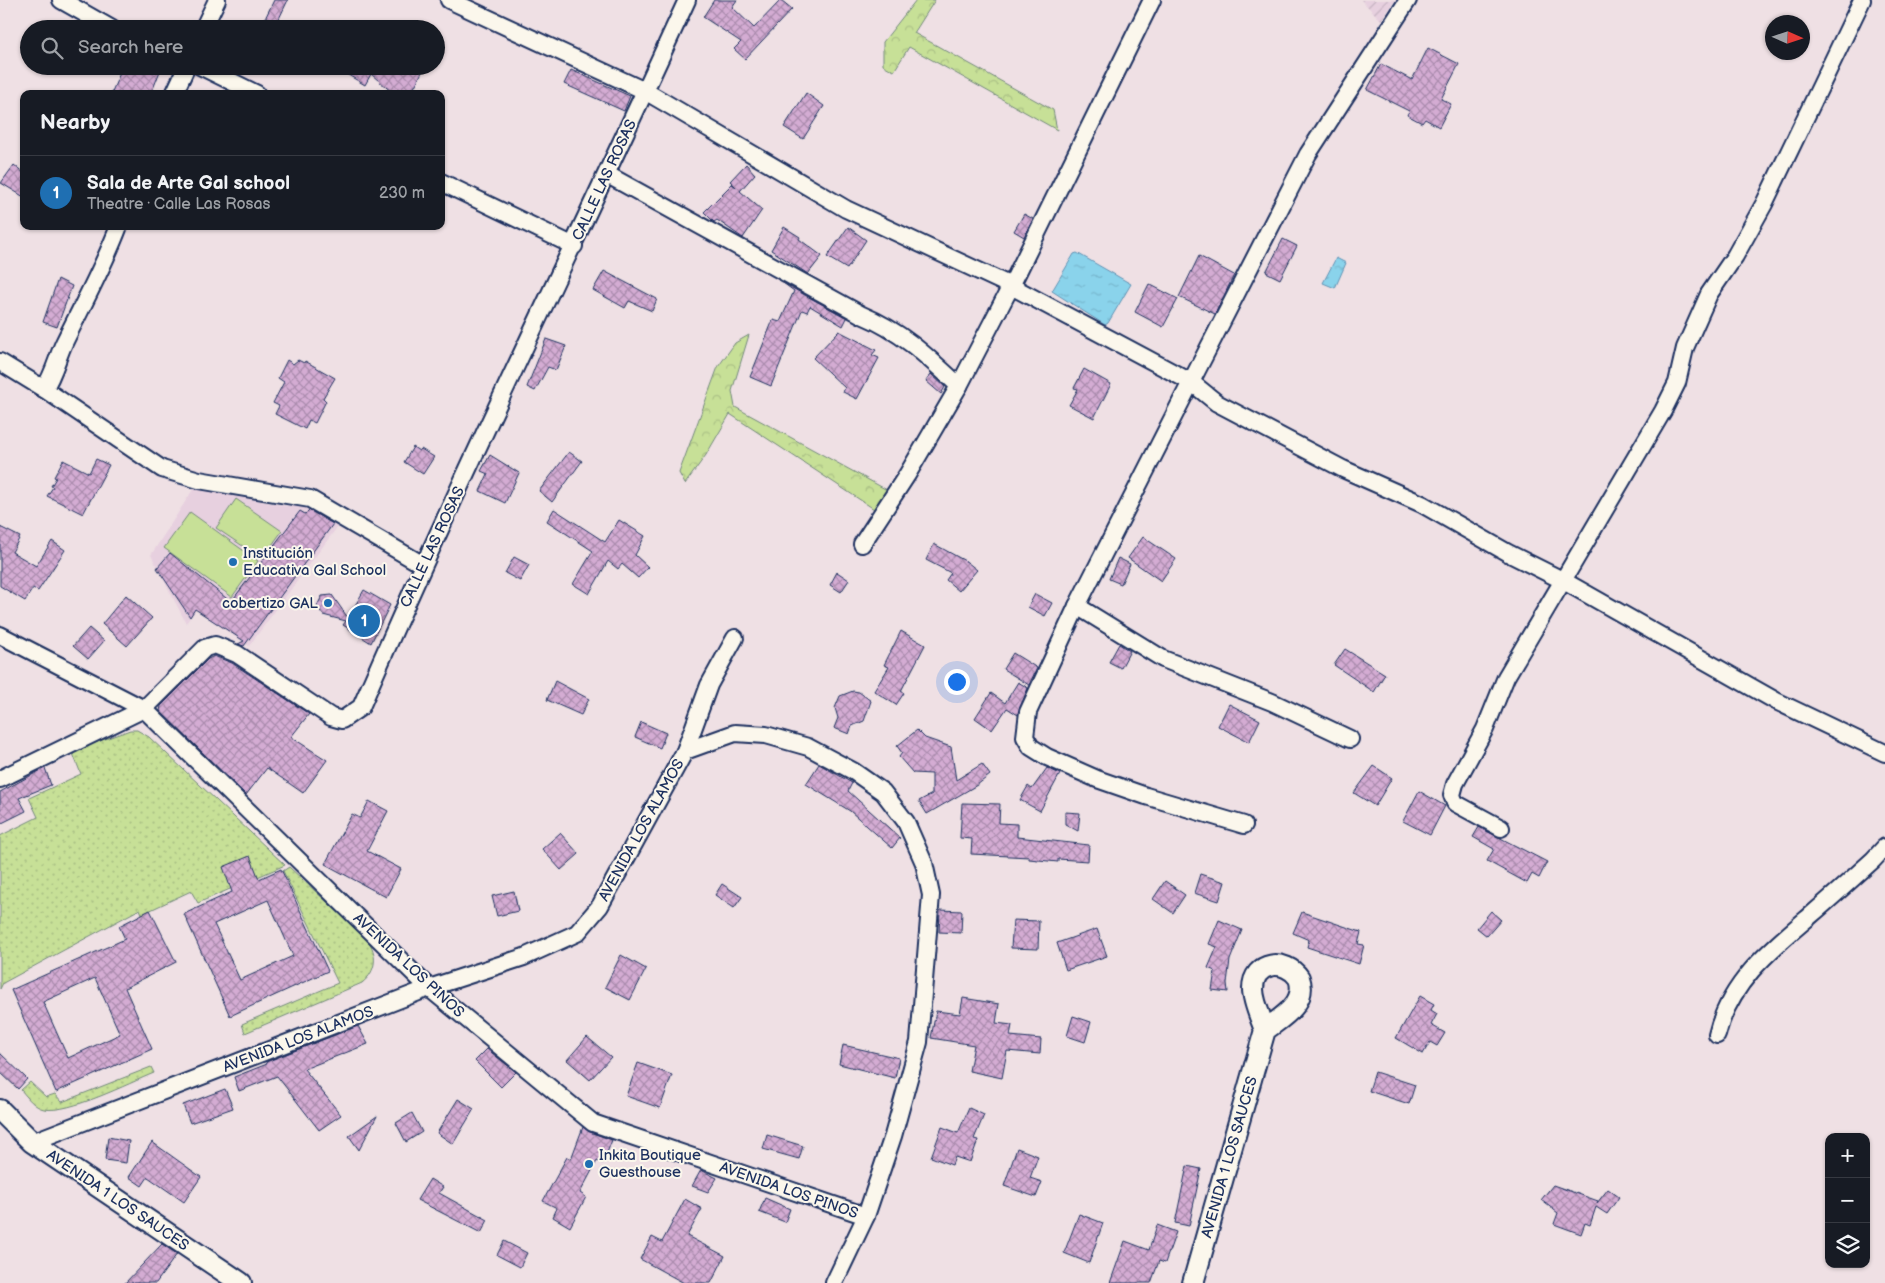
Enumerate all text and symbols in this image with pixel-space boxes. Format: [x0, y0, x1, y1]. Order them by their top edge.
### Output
north arrow [1765, 15, 1810, 60]
search box [20, 20, 445, 75]
icon: search [38, 34, 66, 62]
text: Search here [78, 36, 183, 59]
text: Nearby [40, 110, 110, 135]
street label: CALLE LAS ROSAS [568, 117, 641, 244]
text: Sala de Arte Gal school [87, 172, 290, 195]
text: 1 [53, 184, 59, 203]
text: 230 m [379, 184, 425, 203]
text: Theatre · Calle Las Rosas [87, 195, 271, 214]
street label: CALLE LAS ROSAS [396, 484, 469, 611]
place label: Institución Educativa Gal School [243, 544, 386, 580]
marker: Institución Educativa Gal School [227, 556, 239, 568]
place label: cobertizo GAL [222, 594, 318, 613]
marker: cobertizo GAL [322, 597, 334, 609]
pin: 1 [348, 602, 380, 640]
your location [944, 669, 970, 695]
street label: AVENIDA LOS ALAMOS [594, 756, 688, 905]
street label: AVENIDA LOS PINOS [349, 909, 468, 1022]
street label: AVENIDA LOS ALAMOS [220, 1002, 376, 1077]
street label: AVENIDA 1 LOS SAUCES [1197, 1074, 1262, 1240]
map controls [1825, 1133, 1870, 1268]
button: + [1825, 1133, 1870, 1178]
street label: AVENIDA 1 LOS SAUCES [43, 1146, 192, 1255]
place label: Inkita Boutique Guesthouse [599, 1146, 701, 1182]
marker: Inkita Boutique Guesthouse [583, 1158, 595, 1170]
street label: AVENIDA LOS PINOS [717, 1158, 861, 1223]
button: − [1825, 1178, 1870, 1223]
button: layers [1825, 1223, 1870, 1268]

